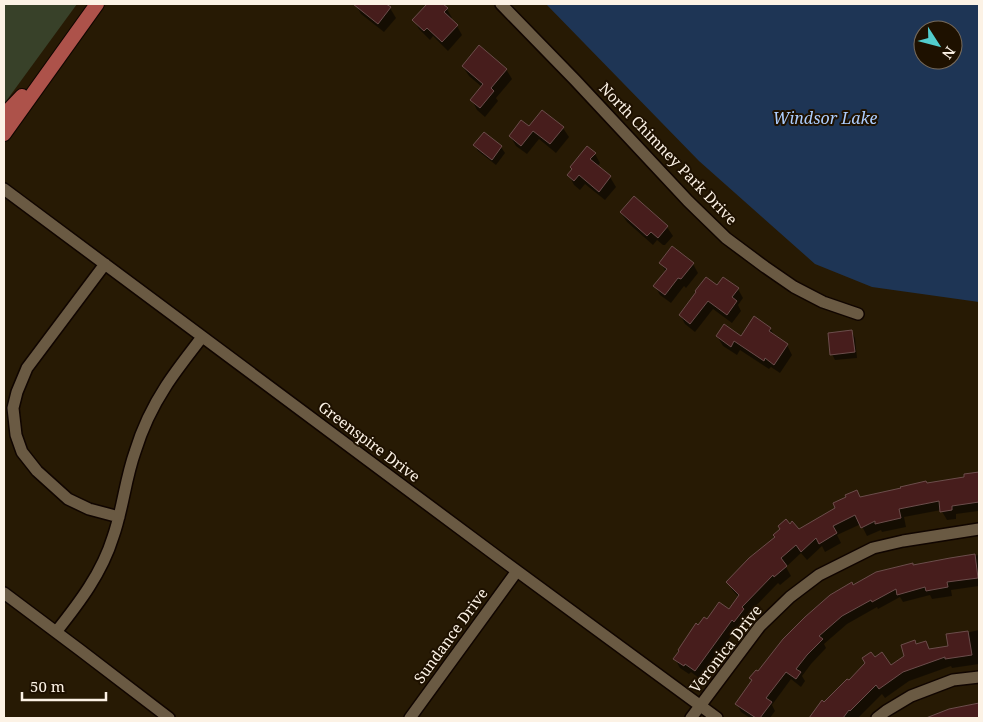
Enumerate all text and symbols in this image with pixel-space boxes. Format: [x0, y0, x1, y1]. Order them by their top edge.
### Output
north arrow [913, 20, 963, 70]
text: N [938, 43, 960, 63]
street label: North Chimney Park Drive [595, 78, 742, 229]
water label: Windsor Lake [773, 107, 877, 129]
street label: Greenspire Drive [315, 396, 425, 486]
street label: Sundance Drive [409, 584, 492, 687]
street label: Veronica Drive [684, 600, 766, 697]
scale bar [22, 670, 106, 702]
text: 50 m [30, 676, 65, 696]

